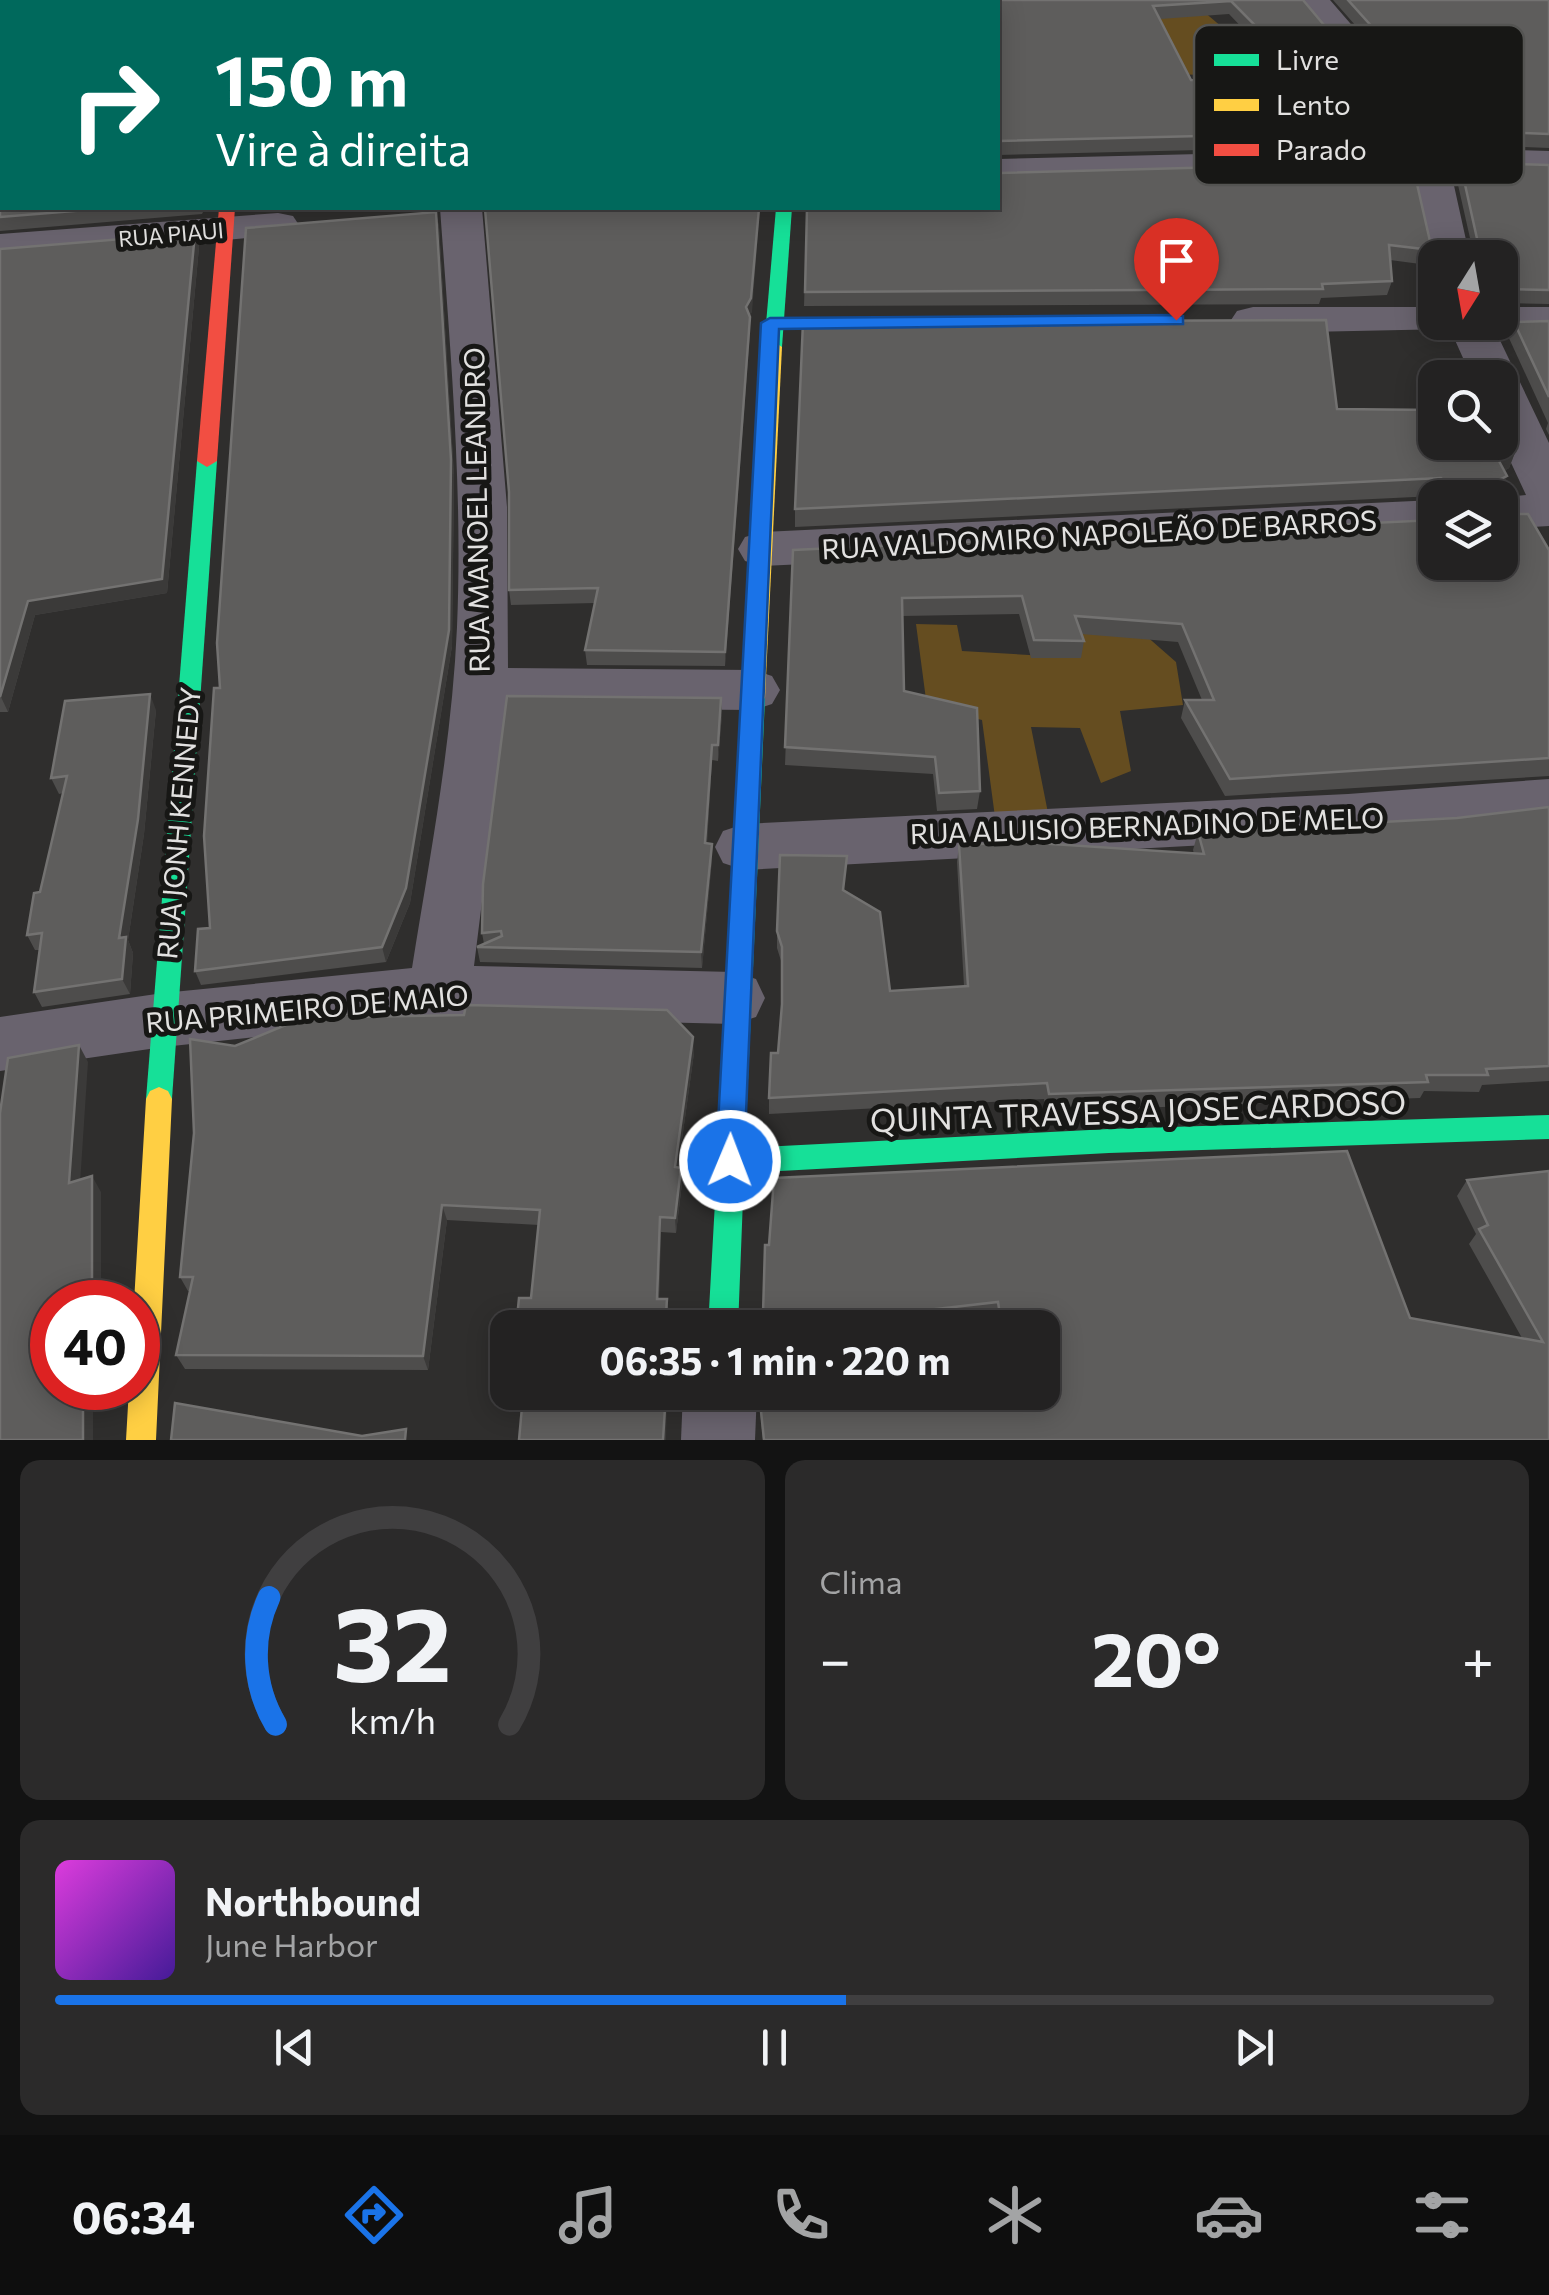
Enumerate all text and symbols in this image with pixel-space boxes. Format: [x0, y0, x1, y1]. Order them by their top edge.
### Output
legend [1194, 25, 1524, 185]
text: 150 m [215, 35, 408, 120]
icon: right [50, 40, 180, 170]
text: Livre [1276, 42, 1339, 76]
text: Lento [1276, 87, 1351, 121]
text: Vire à direita [215, 120, 471, 175]
text: Parado [1276, 132, 1367, 166]
street label: RUA PIAUI [117, 216, 225, 252]
pin [1134, 218, 1219, 321]
icon: arrive [1149, 233, 1204, 288]
north arrow [1418, 240, 1518, 340]
map controls [1418, 240, 1518, 580]
street label: RUA MANOEL LEANDRO [456, 347, 496, 673]
button: search [1418, 360, 1518, 460]
button: layers [1418, 480, 1518, 580]
street label: RUA VALDOMIRO NAPOLEÃO DE BARROS [821, 502, 1377, 566]
street label: RUA JONH KENNEDY [149, 686, 207, 960]
street label: RUA ALUISIO BERNADINO DE MELO [909, 800, 1385, 850]
street label: RUA PRIMEIRO DE MAIO [144, 977, 470, 1039]
street label: QUINTA TRAVESSA JOSE CARDOSO [869, 1081, 1407, 1139]
position arrow [678, 1109, 782, 1213]
speed limit sign: 40 [30, 1280, 160, 1410]
text: 06:35 · 1 min · 220 m [599, 1336, 951, 1383]
text: Clima [820, 1561, 902, 1601]
text: 32 [333, 1576, 452, 1703]
text: 20° [1091, 1611, 1221, 1702]
text: − [820, 1624, 851, 1691]
text: + [1462, 1624, 1494, 1691]
text: km/h [349, 1698, 436, 1741]
text: Northbound [205, 1877, 421, 1924]
text: June Harbor [205, 1924, 378, 1964]
icon: previous [267, 2020, 322, 2075]
icon: pause [747, 2020, 802, 2075]
icon: next [1227, 2020, 1282, 2075]
icon: directions [339, 2180, 409, 2250]
icon: music [553, 2180, 623, 2250]
icon: phone [766, 2180, 836, 2250]
icon: climate [980, 2180, 1050, 2250]
icon: car [1194, 2180, 1264, 2250]
icon: filters [1407, 2180, 1477, 2250]
text: 06:34 [72, 2188, 195, 2243]

